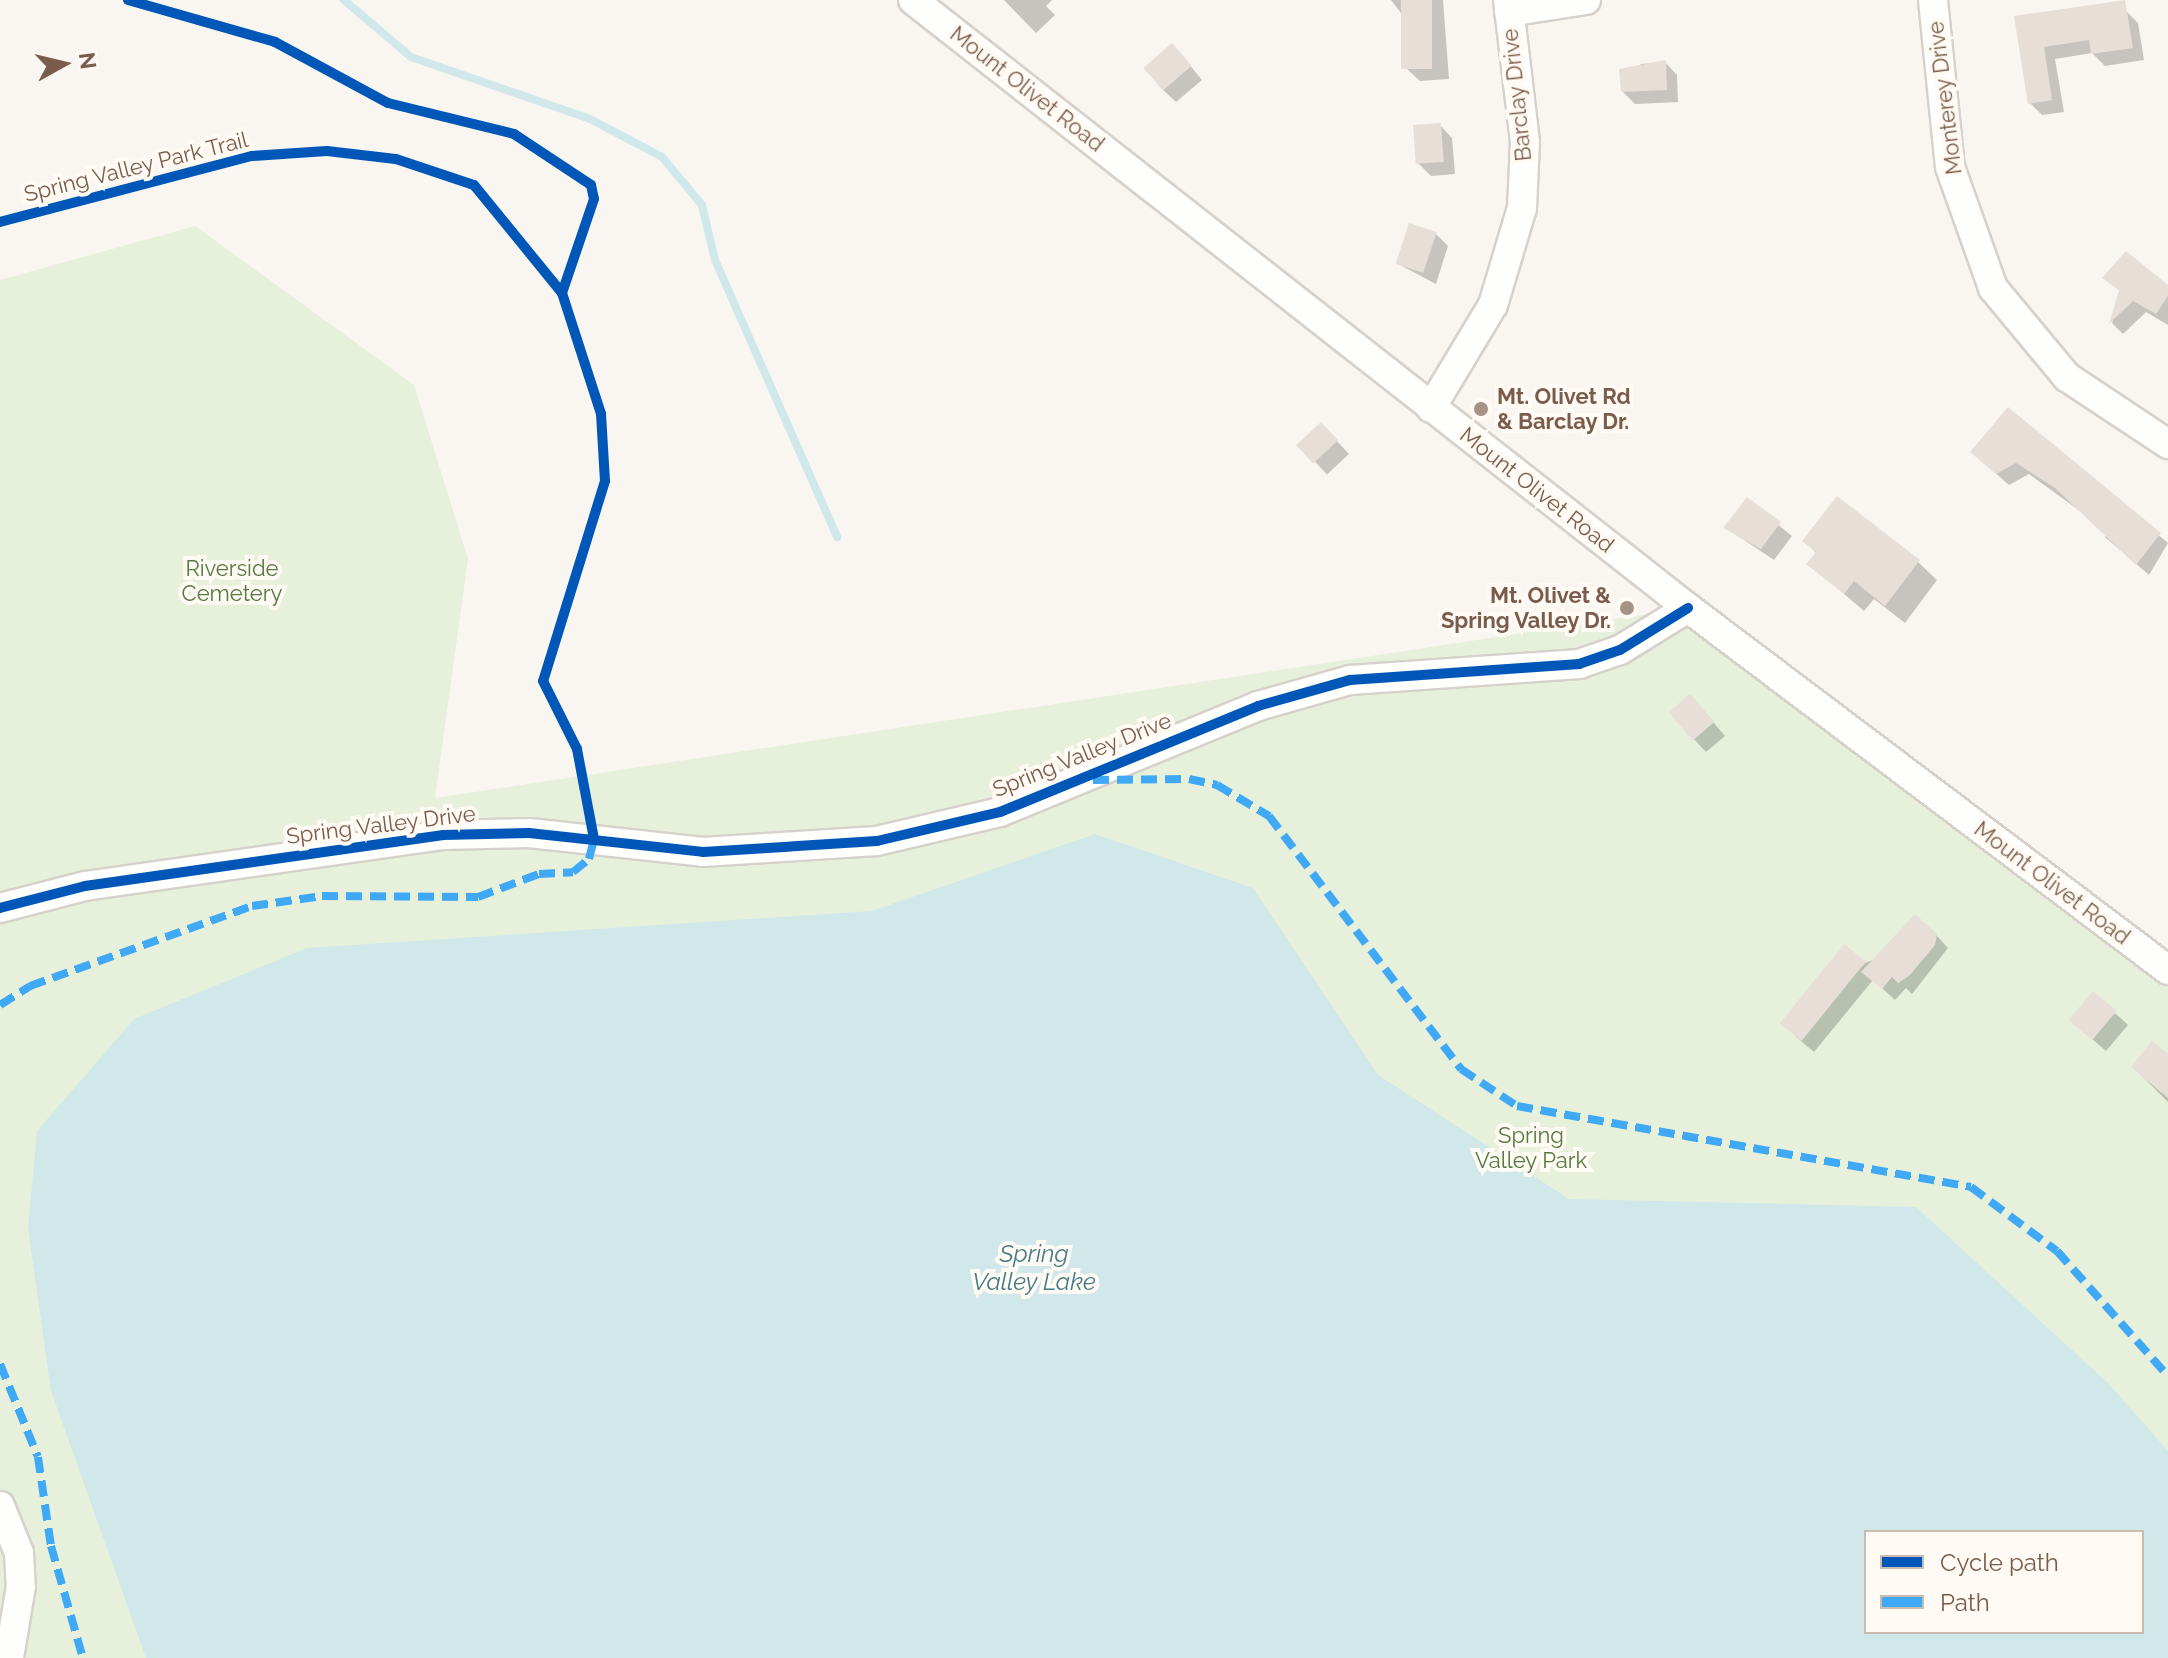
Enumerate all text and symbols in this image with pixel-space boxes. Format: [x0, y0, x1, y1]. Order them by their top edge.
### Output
street label: Monterey Drive [1922, 19, 1968, 177]
street label: Mount Olivet Road [945, 21, 1109, 157]
north arrow [24, 24, 104, 104]
street label: Barclay Drive [1497, 27, 1537, 163]
text: N [74, 51, 102, 71]
street label: Spring Valley Park Trail [20, 126, 252, 208]
place label: Mt. Olivet Rd & Barclay Dr. [1497, 383, 1631, 434]
marker: Mt. Olivet Rd & Barclay Dr. [1472, 400, 1490, 418]
street label: Mount Olivet Road [1455, 422, 1619, 558]
park label: Riverside Cemetery [182, 555, 282, 606]
place label: Mt. Olivet & Spring Valley Dr. [1440, 582, 1611, 634]
marker: Mt. Olivet & Spring Valley Dr. [1618, 599, 1636, 617]
street label: Spring Valley Drive [988, 707, 1176, 803]
street label: Spring Valley Drive [284, 800, 478, 850]
street label: Mount Olivet Road [1969, 816, 2135, 950]
park label: Spring Valley Park [1475, 1122, 1587, 1174]
water label: Spring Valley Lake [972, 1240, 1096, 1296]
legend [1864, 1530, 2144, 1634]
text: Cycle path [1940, 1548, 2059, 1577]
text: Path [1940, 1588, 1990, 1617]

